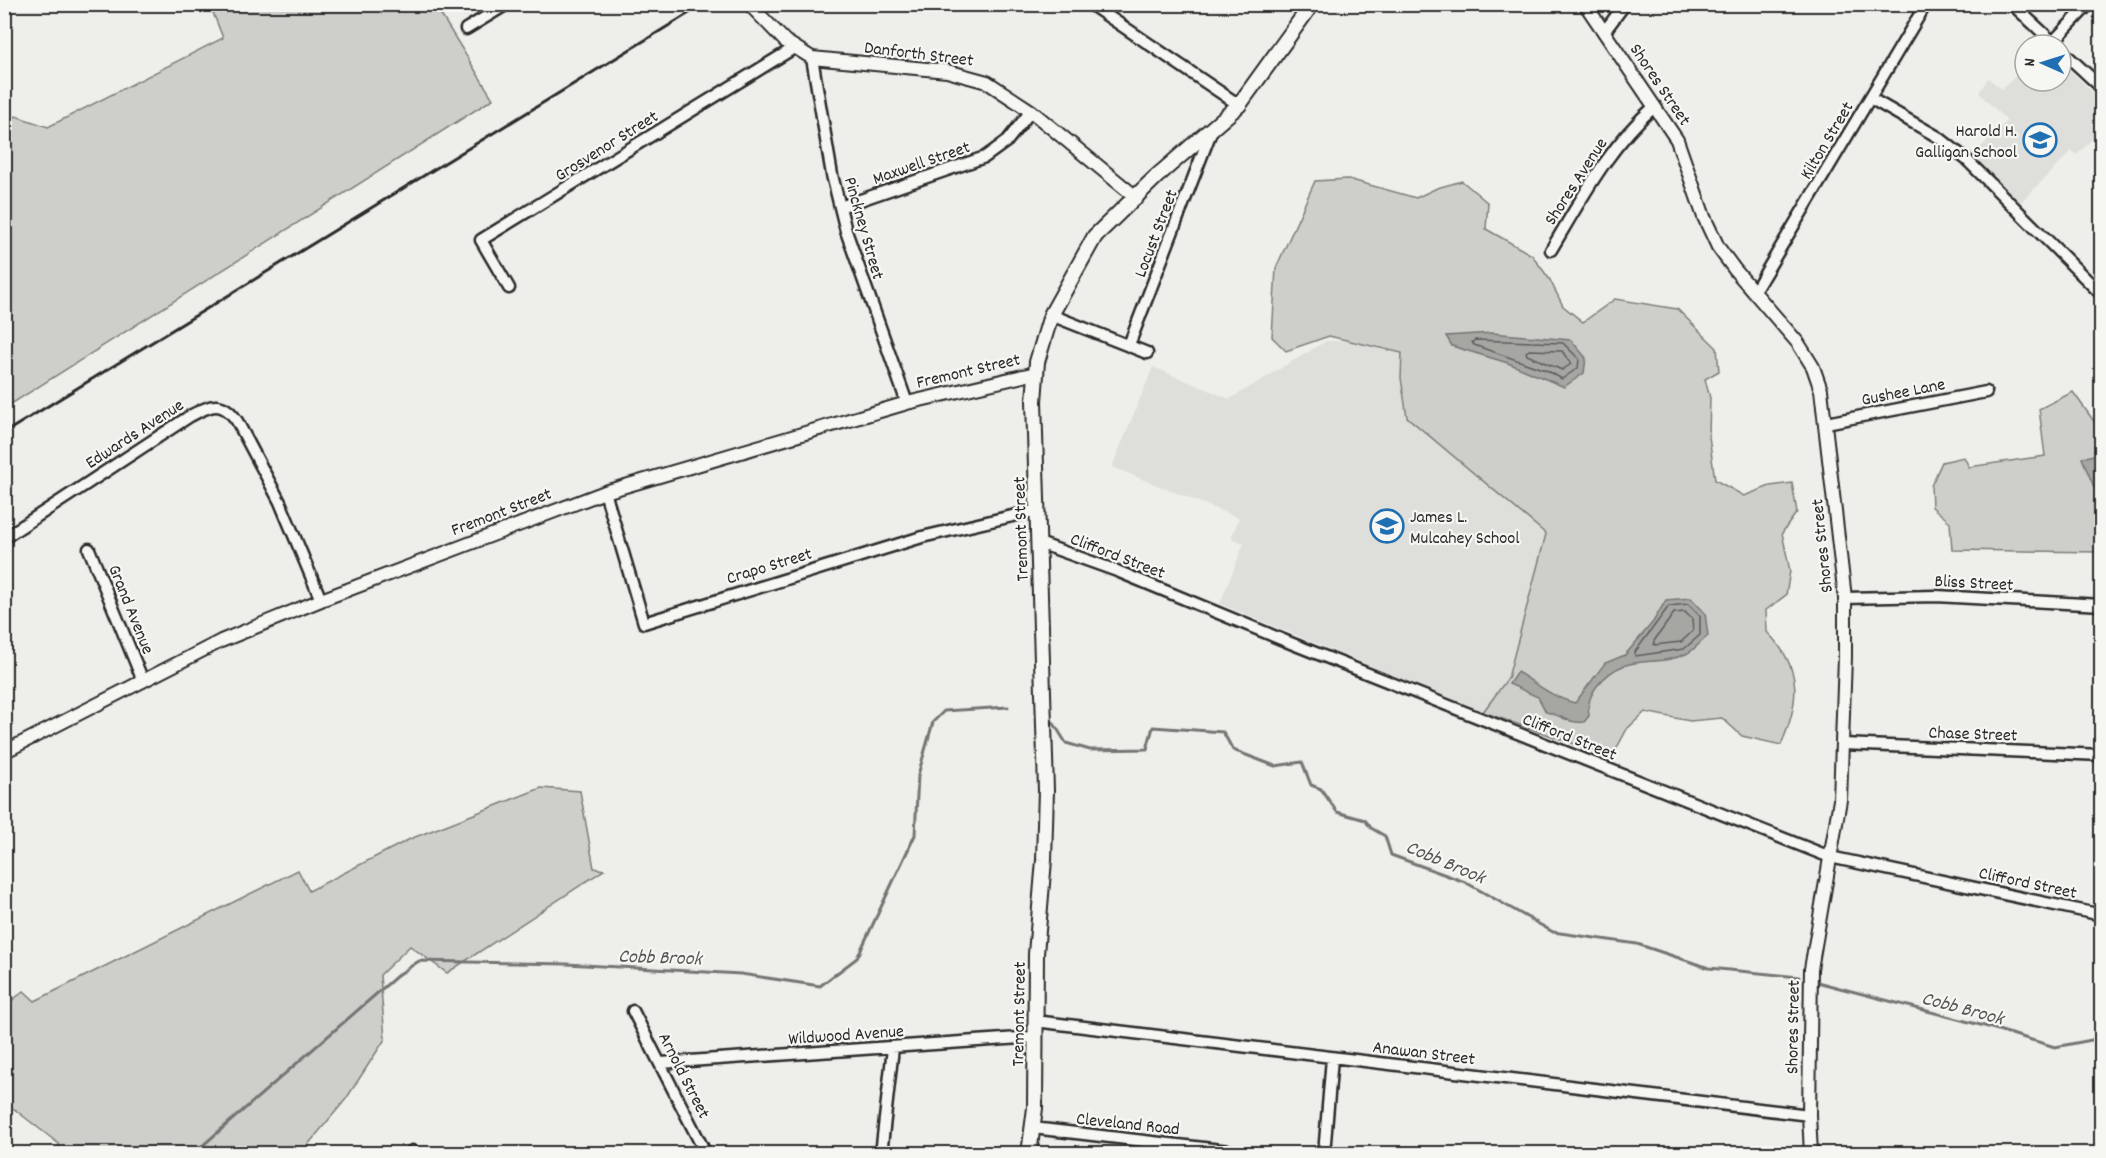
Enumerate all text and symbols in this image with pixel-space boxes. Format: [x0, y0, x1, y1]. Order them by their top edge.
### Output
north arrow [2013, 33, 2073, 93]
street label: Danforth Street [863, 36, 975, 75]
street label: Shores Street [1622, 39, 1696, 132]
text: N [2019, 58, 2042, 67]
street label: Kilton Street [1795, 97, 1861, 185]
street label: Grosvenor Street [551, 105, 664, 189]
place label: Harold H. Galligan School [1915, 120, 2018, 166]
school or university icon: Harold H. Galligan School [2022, 122, 2058, 158]
street label: Shores Avenue [1539, 134, 1615, 231]
street label: Maxwell Street [870, 136, 974, 193]
street label: Pinckney Street [836, 174, 889, 283]
street label: Locust Street [1129, 186, 1186, 282]
street label: Fremont Street [914, 348, 1023, 397]
street label: Gushee Lane [1860, 373, 1947, 414]
street label: Edwards Avenue [81, 394, 190, 476]
street label: Tremont Street [1008, 476, 1037, 582]
street label: Fremont Street [448, 483, 556, 544]
street label: Shores Street [1806, 497, 1841, 594]
place label: James L. Mulcahey School [1410, 506, 1520, 552]
school or university icon: James L. Mulcahey School [1369, 508, 1405, 544]
street label: Clifford Street [1066, 528, 1168, 587]
street label: Crapo Street [724, 542, 816, 592]
street label: Grand Avenue [100, 562, 159, 658]
street label: Bliss Street [1934, 570, 2014, 599]
street label: Clifford Street [1518, 708, 1620, 769]
street label: Chase Street [1928, 721, 2018, 750]
water label: Cobb Brook [1401, 835, 1490, 894]
street label: Clifford Street [1976, 862, 2079, 907]
water label: Cobb Brook [618, 944, 704, 975]
street label: Tremont Street [1007, 961, 1034, 1067]
street label: Shores Street [1781, 979, 1808, 1074]
water label: Cobb Brook [1918, 986, 2008, 1035]
street label: Wildwood Avenue [788, 1020, 905, 1053]
street label: Arnold Street [650, 1029, 715, 1124]
street label: Anawan Street [1371, 1036, 1477, 1073]
street label: Cleveland Road [1075, 1108, 1181, 1143]

